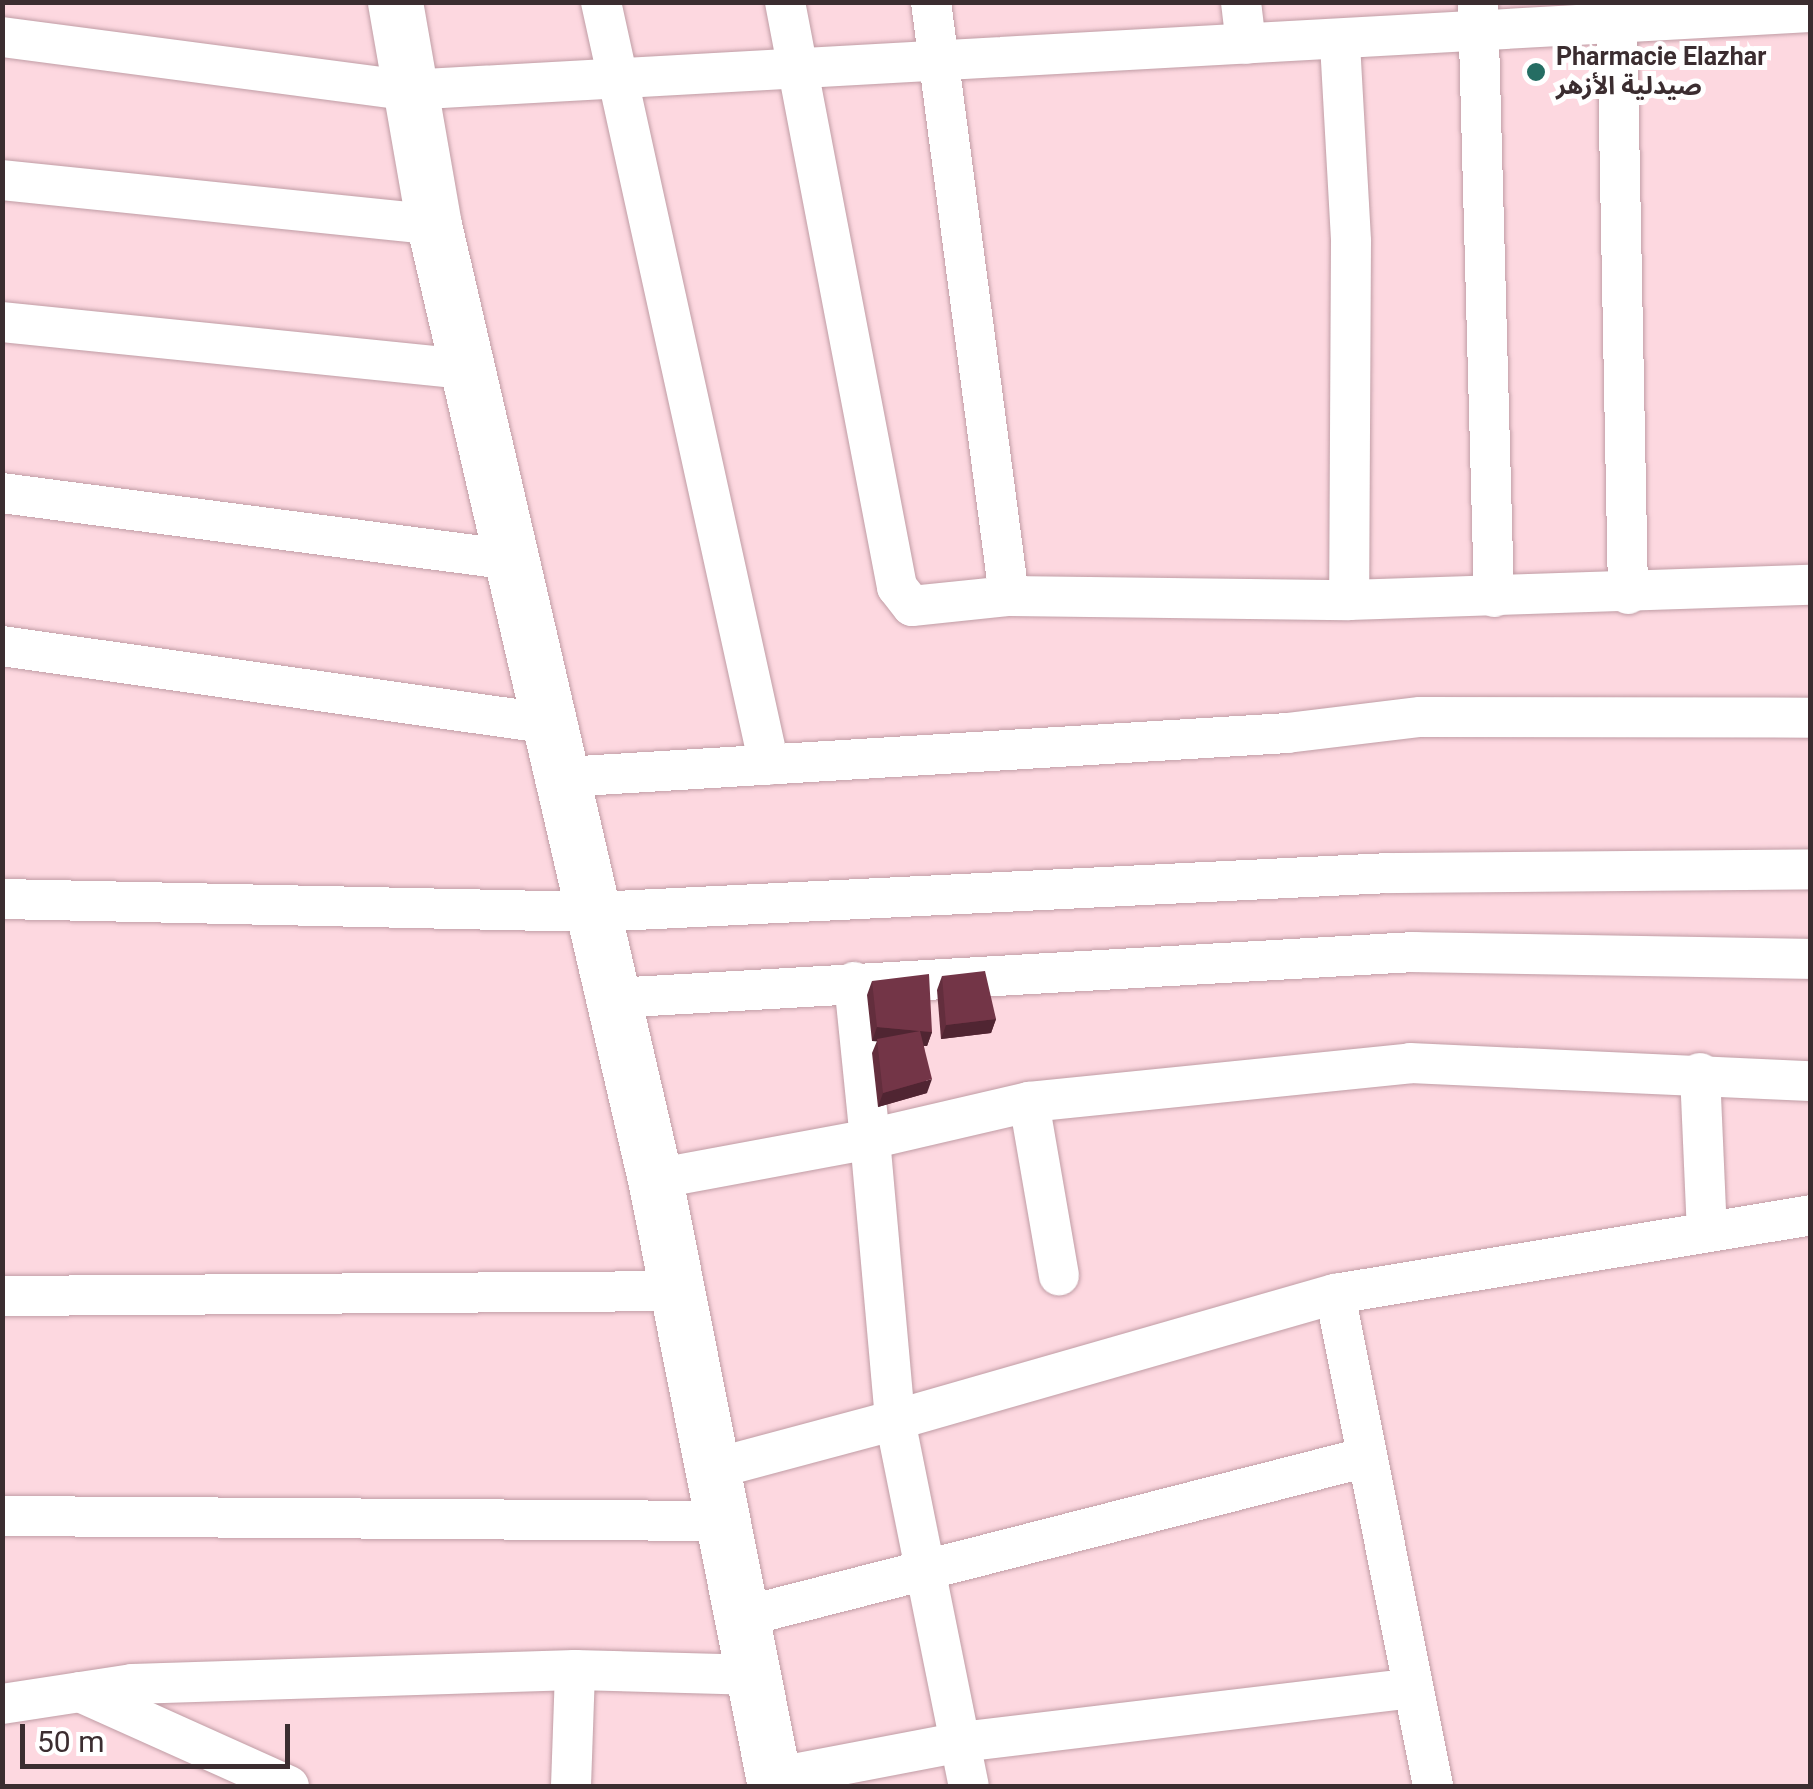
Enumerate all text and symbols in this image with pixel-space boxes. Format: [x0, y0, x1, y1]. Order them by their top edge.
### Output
place label: Pharmacie Elazhar صيدلية الأزهر [1556, 43, 1766, 102]
marker: Pharmacie Elazhar صيدلية الأزهر [1525, 61, 1547, 83]
scale bar [25, 1704, 295, 1766]
text: 50 m [37, 1724, 104, 1759]

